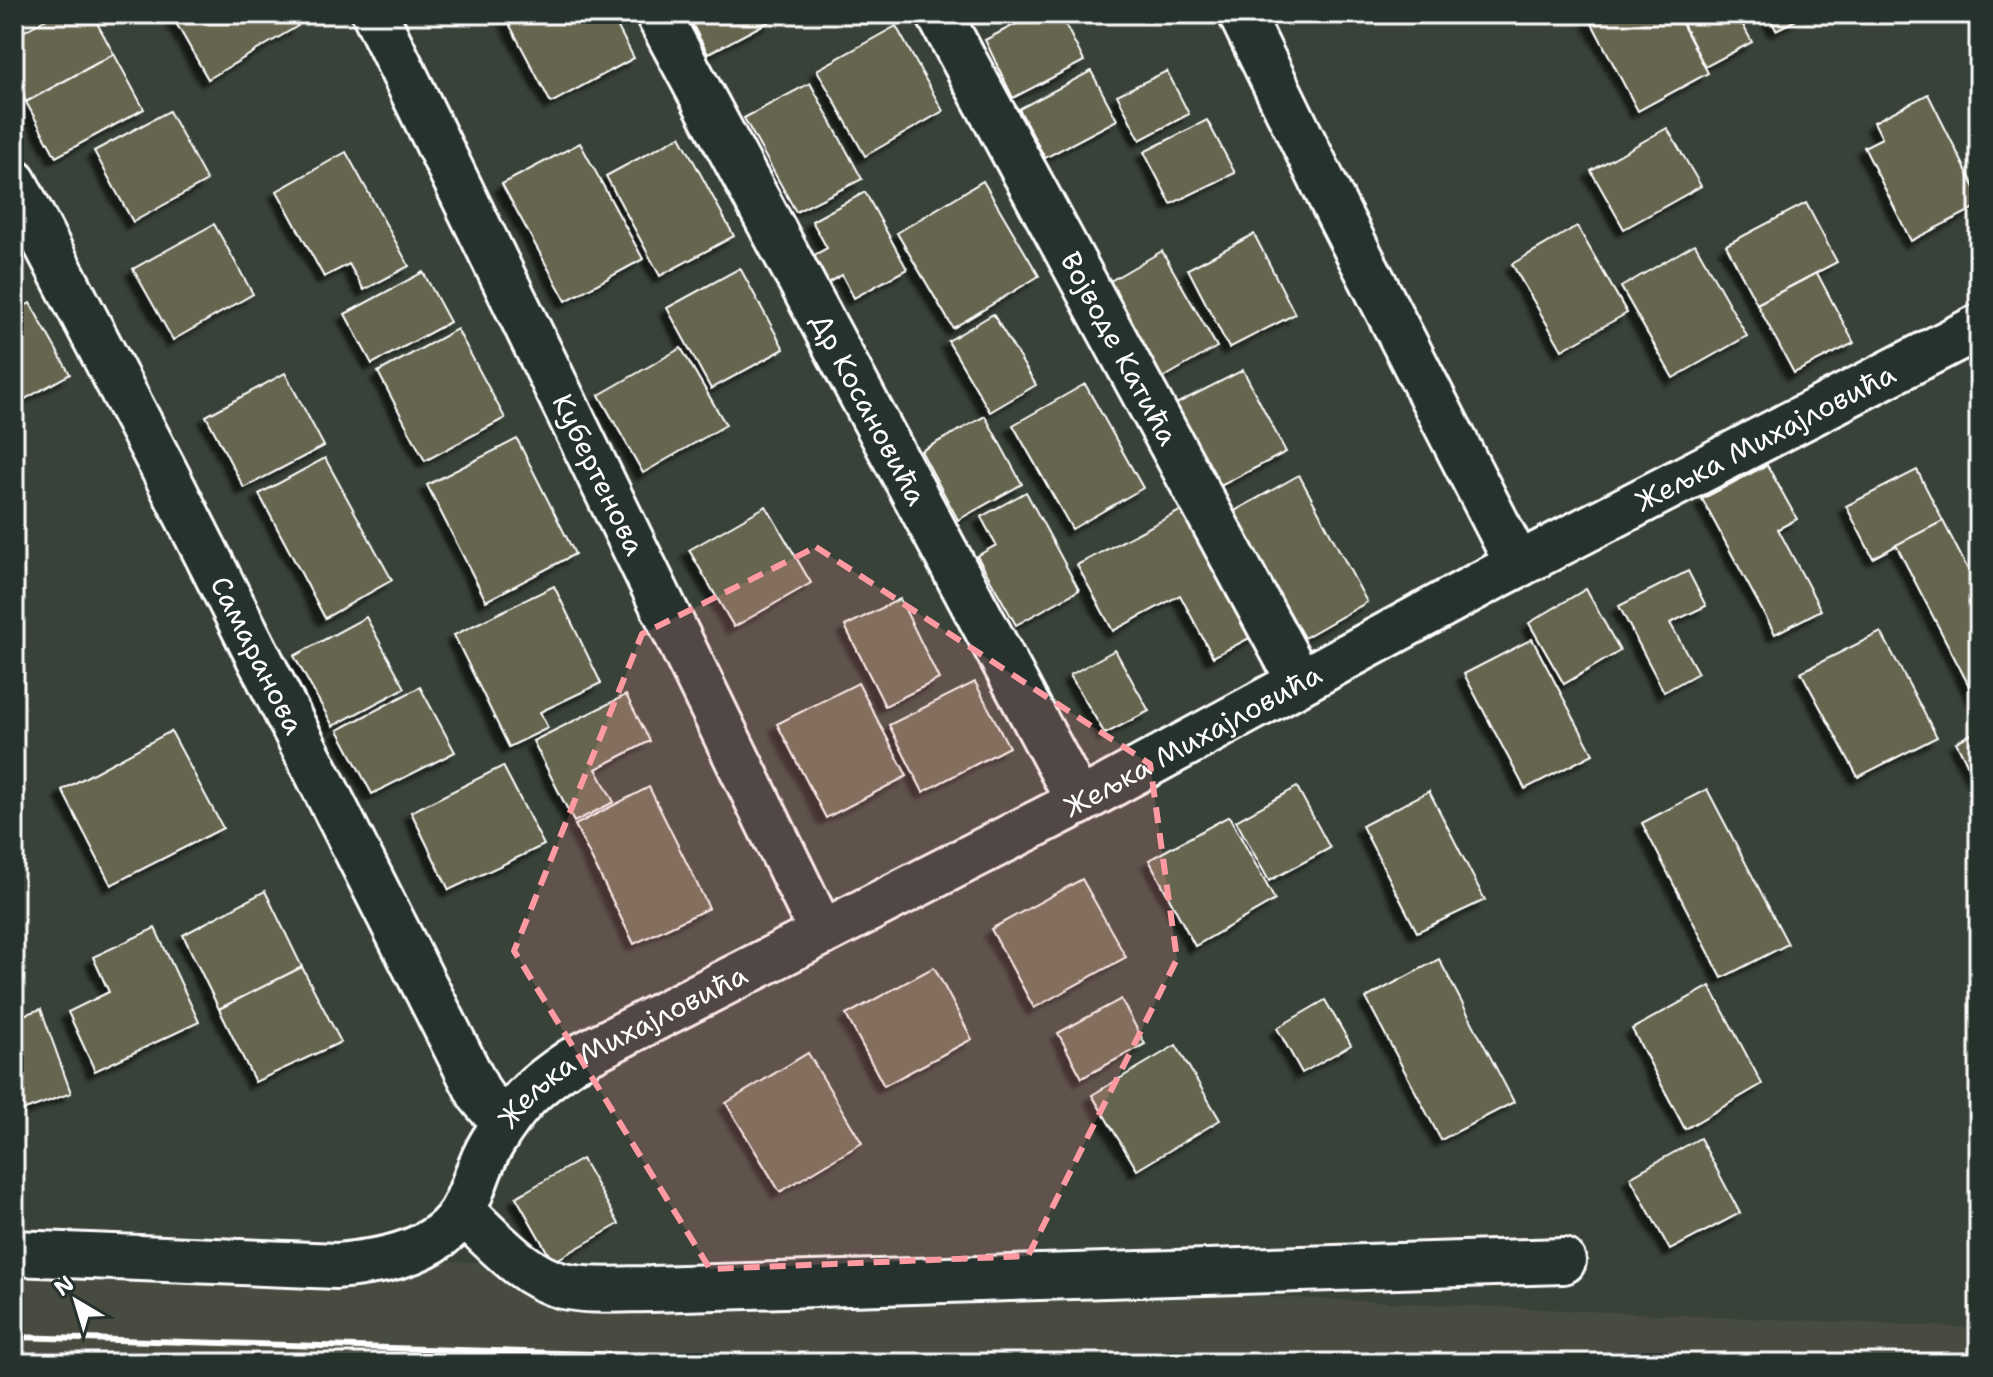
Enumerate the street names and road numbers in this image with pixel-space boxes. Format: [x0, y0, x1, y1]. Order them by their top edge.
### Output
street label: Војводе Катића [1052, 245, 1187, 452]
street label: Др Косановића [802, 306, 936, 512]
street label: Жељка Михајловића [1629, 354, 1902, 520]
street label: Кубертенова [544, 387, 654, 561]
street label: Самаранова [202, 569, 313, 741]
street label: Жељка Михајловића [1057, 655, 1328, 826]
street label: Жељка Михајловића [489, 955, 754, 1135]

